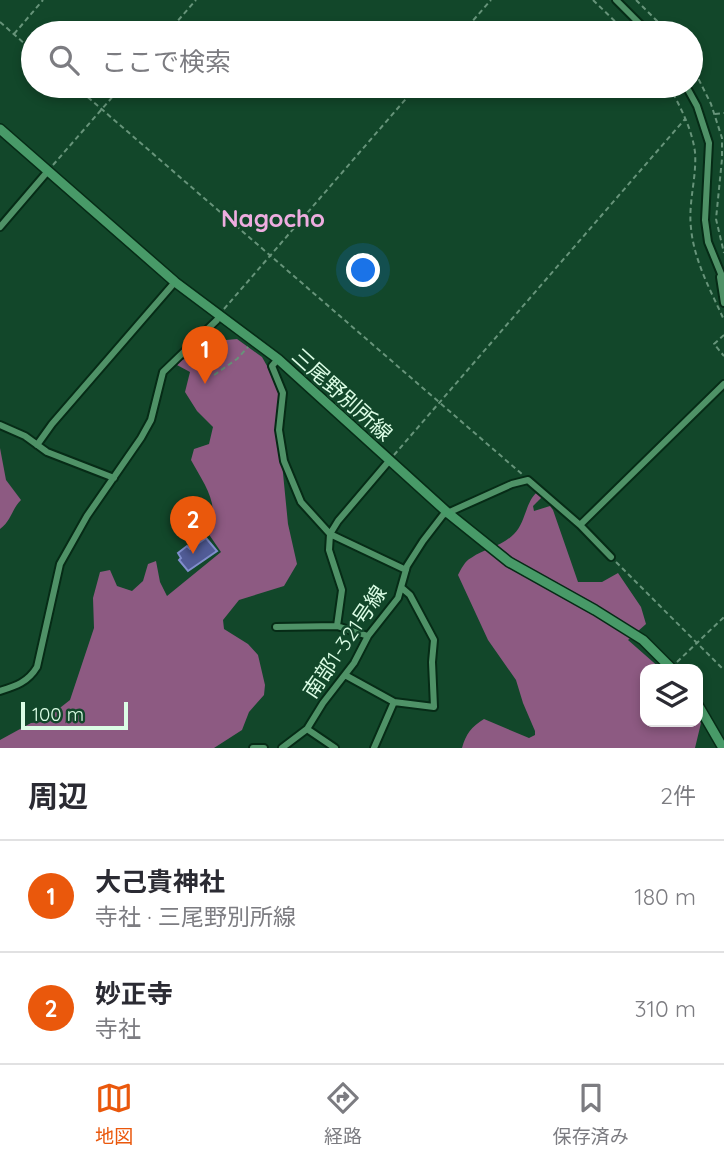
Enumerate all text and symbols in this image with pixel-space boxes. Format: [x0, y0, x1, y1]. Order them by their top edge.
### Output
search box [21, 21, 703, 98]
icon: search [45, 41, 83, 79]
text: ここで検索 [101, 45, 231, 78]
district label: Nagocho [221, 203, 325, 233]
your location [346, 253, 380, 287]
pin: 1 [182, 326, 228, 384]
street label: 三尾野別所線 [287, 342, 398, 446]
pin: 2 [170, 496, 216, 554]
street label: 南部1-321号線 [297, 580, 391, 703]
map controls [640, 664, 703, 727]
button: layers [640, 664, 703, 727]
scale bar [21, 699, 128, 731]
text: 100 m [32, 702, 84, 726]
text: 周辺 [28, 777, 88, 815]
text: 2件 [660, 781, 696, 810]
text: 大己貴神社 [95, 865, 225, 898]
text: 1 [47, 882, 55, 911]
text: 180 m [634, 882, 696, 911]
text: 寺社 · 三尾野別所線 [95, 902, 296, 931]
text: 妙正寺 [95, 977, 173, 1010]
text: 2 [44, 994, 58, 1023]
text: 310 m [634, 994, 696, 1023]
text: 寺社 [95, 1014, 141, 1043]
tab: 地図 [95, 1079, 133, 1148]
tab: 経路 [324, 1079, 362, 1148]
tab: 保存済み [553, 1079, 629, 1148]

